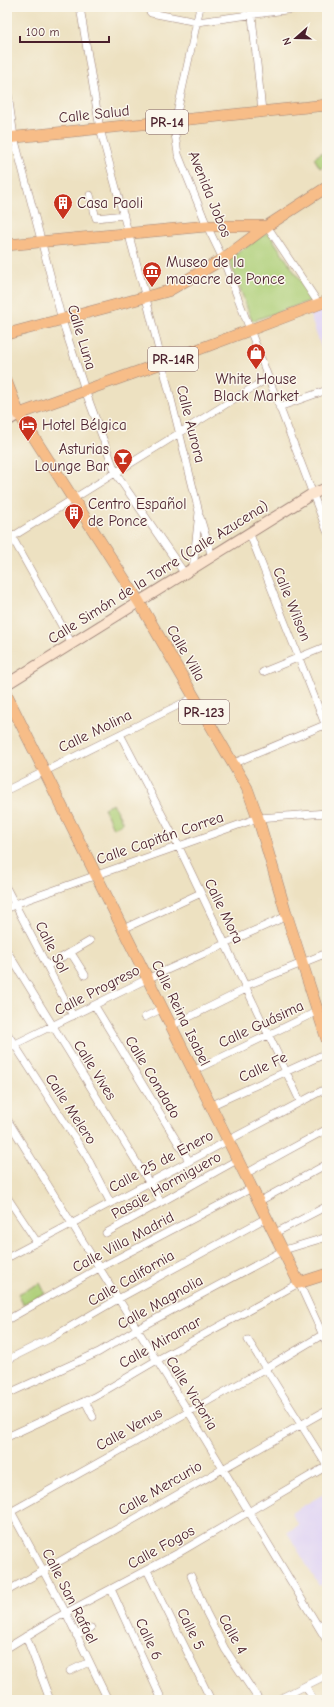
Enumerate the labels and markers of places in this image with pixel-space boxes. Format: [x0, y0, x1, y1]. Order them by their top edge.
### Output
building icon: Casa Paoli [52, 192, 74, 220]
place label: Casa Paoli [77, 194, 143, 212]
place label: Museo de la masacre de Ponce [166, 253, 285, 288]
museum icon: Museo de la masacre de Ponce [141, 260, 163, 288]
shop icon: White House Black Market [245, 342, 267, 370]
place label: White House Black Market [214, 370, 299, 405]
hotel icon: Hotel Bélgica [17, 414, 39, 442]
place label: Hotel Bélgica [42, 416, 127, 434]
place label: Asturias Lounge Bar [34, 440, 109, 475]
bar icon: Asturias Lounge Bar [112, 447, 134, 475]
place label: Centro Español de Ponce [88, 495, 186, 530]
building icon: Centro Español de Ponce [63, 502, 85, 530]

